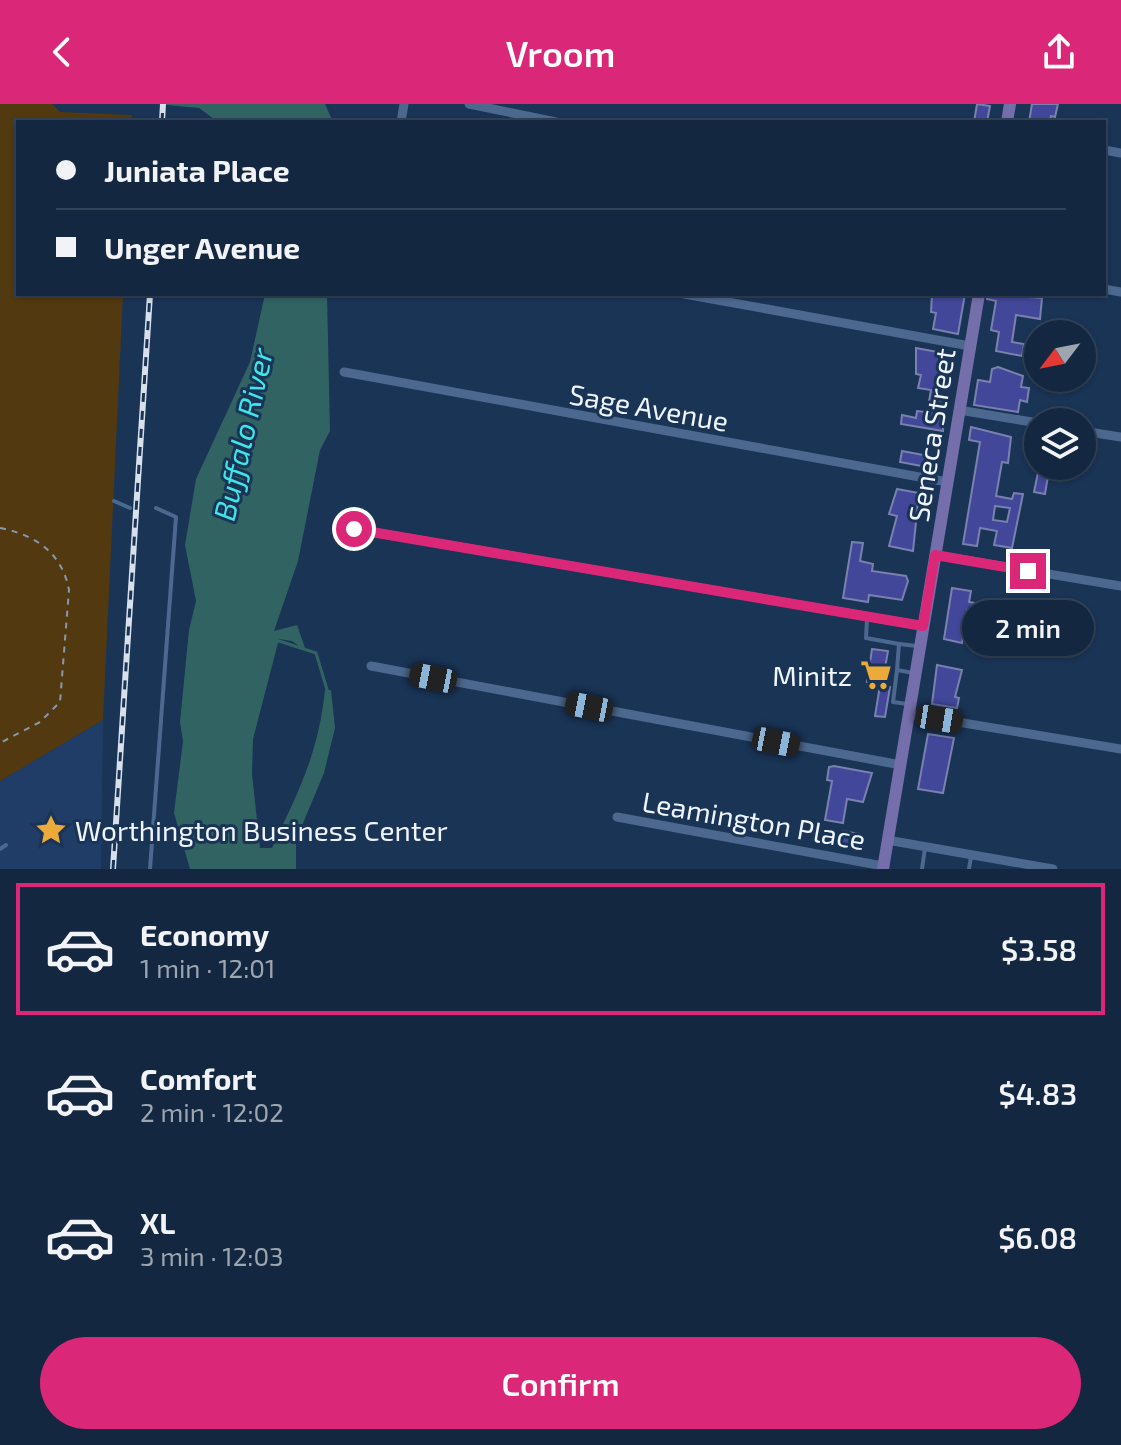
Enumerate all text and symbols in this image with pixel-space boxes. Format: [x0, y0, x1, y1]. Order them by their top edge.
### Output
icon: back [40, 30, 84, 74]
icon: share [1037, 30, 1081, 74]
text: Vroom [506, 31, 615, 74]
text: Juniata Place [104, 152, 290, 188]
text: Unger Avenue [104, 229, 300, 265]
north arrow [1024, 320, 1096, 392]
map controls [1024, 320, 1096, 480]
water label: Buffalo River [205, 343, 280, 524]
street label: Seneca Street [901, 346, 961, 524]
street label: Sage Avenue [567, 376, 731, 438]
button: layers [1024, 408, 1096, 480]
route start [336, 511, 372, 547]
route end [1010, 553, 1046, 589]
callout: 2 min [962, 599, 1094, 655]
text: 2 min [995, 612, 1061, 643]
place label: Minitz [772, 658, 852, 692]
supermarket icon: Minitz [859, 658, 893, 692]
car [407, 662, 459, 694]
car [563, 691, 615, 723]
car [913, 703, 965, 735]
car [750, 726, 802, 758]
street label: Leamington Place [640, 784, 868, 856]
place icon: Worthington Business Center [34, 813, 68, 847]
place label: Worthington Business Center [75, 813, 448, 847]
icon: car [44, 913, 116, 985]
text: Economy [140, 916, 269, 952]
text: $3.58 [1001, 931, 1077, 967]
text: 1 min · 12:01 [140, 952, 275, 983]
icon: car [44, 1057, 116, 1129]
text: Comfort [140, 1060, 257, 1096]
text: $4.83 [998, 1075, 1077, 1111]
text: 2 min · 12:02 [140, 1096, 284, 1127]
icon: car [44, 1201, 116, 1273]
text: XL [140, 1204, 175, 1240]
text: $6.08 [998, 1219, 1077, 1255]
text: 3 min · 12:03 [140, 1240, 284, 1271]
button: Confirm [40, 1337, 1081, 1429]

